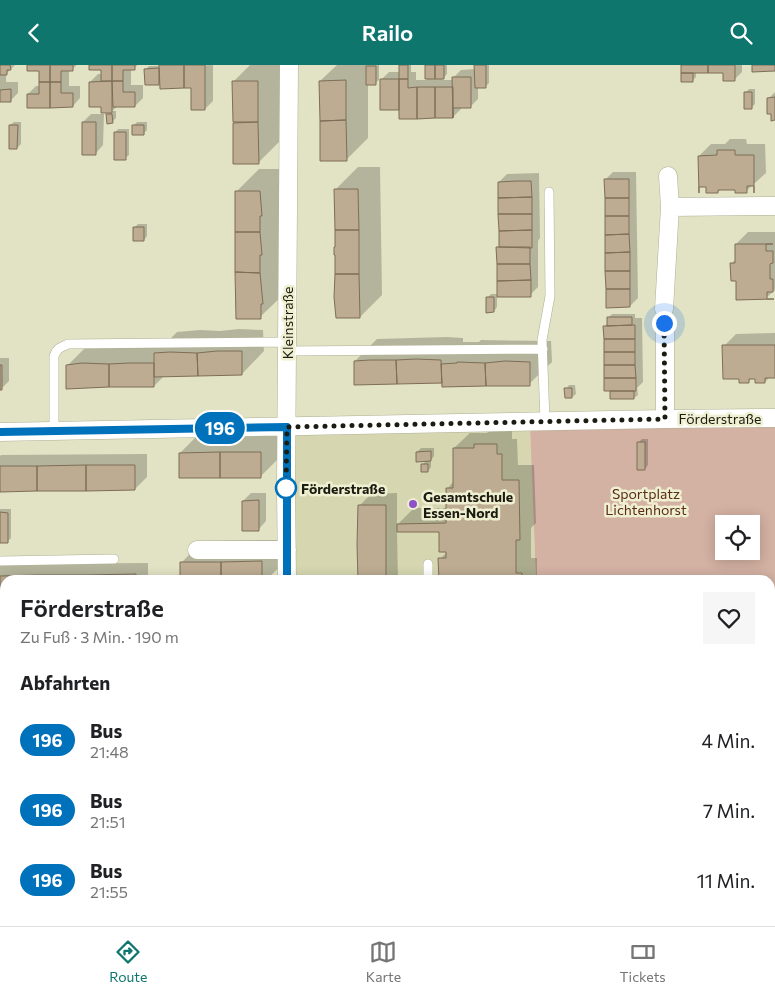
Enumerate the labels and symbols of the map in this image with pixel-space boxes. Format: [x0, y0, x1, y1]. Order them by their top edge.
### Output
street label: Kleinstraße [279, 287, 296, 359]
your location [652, 311, 677, 336]
street label: Förderstraße [679, 410, 761, 427]
line badge: 196 [191, 412, 249, 444]
marker: Förderstraße [275, 477, 297, 499]
place label: Förderstraße [301, 480, 385, 497]
park label: Sportplatz Lichtenhorst [605, 485, 687, 518]
place label: Gesamtschule Essen-Nord [423, 488, 513, 521]
marker: Gesamtschule Essen-Nord [407, 498, 419, 510]

